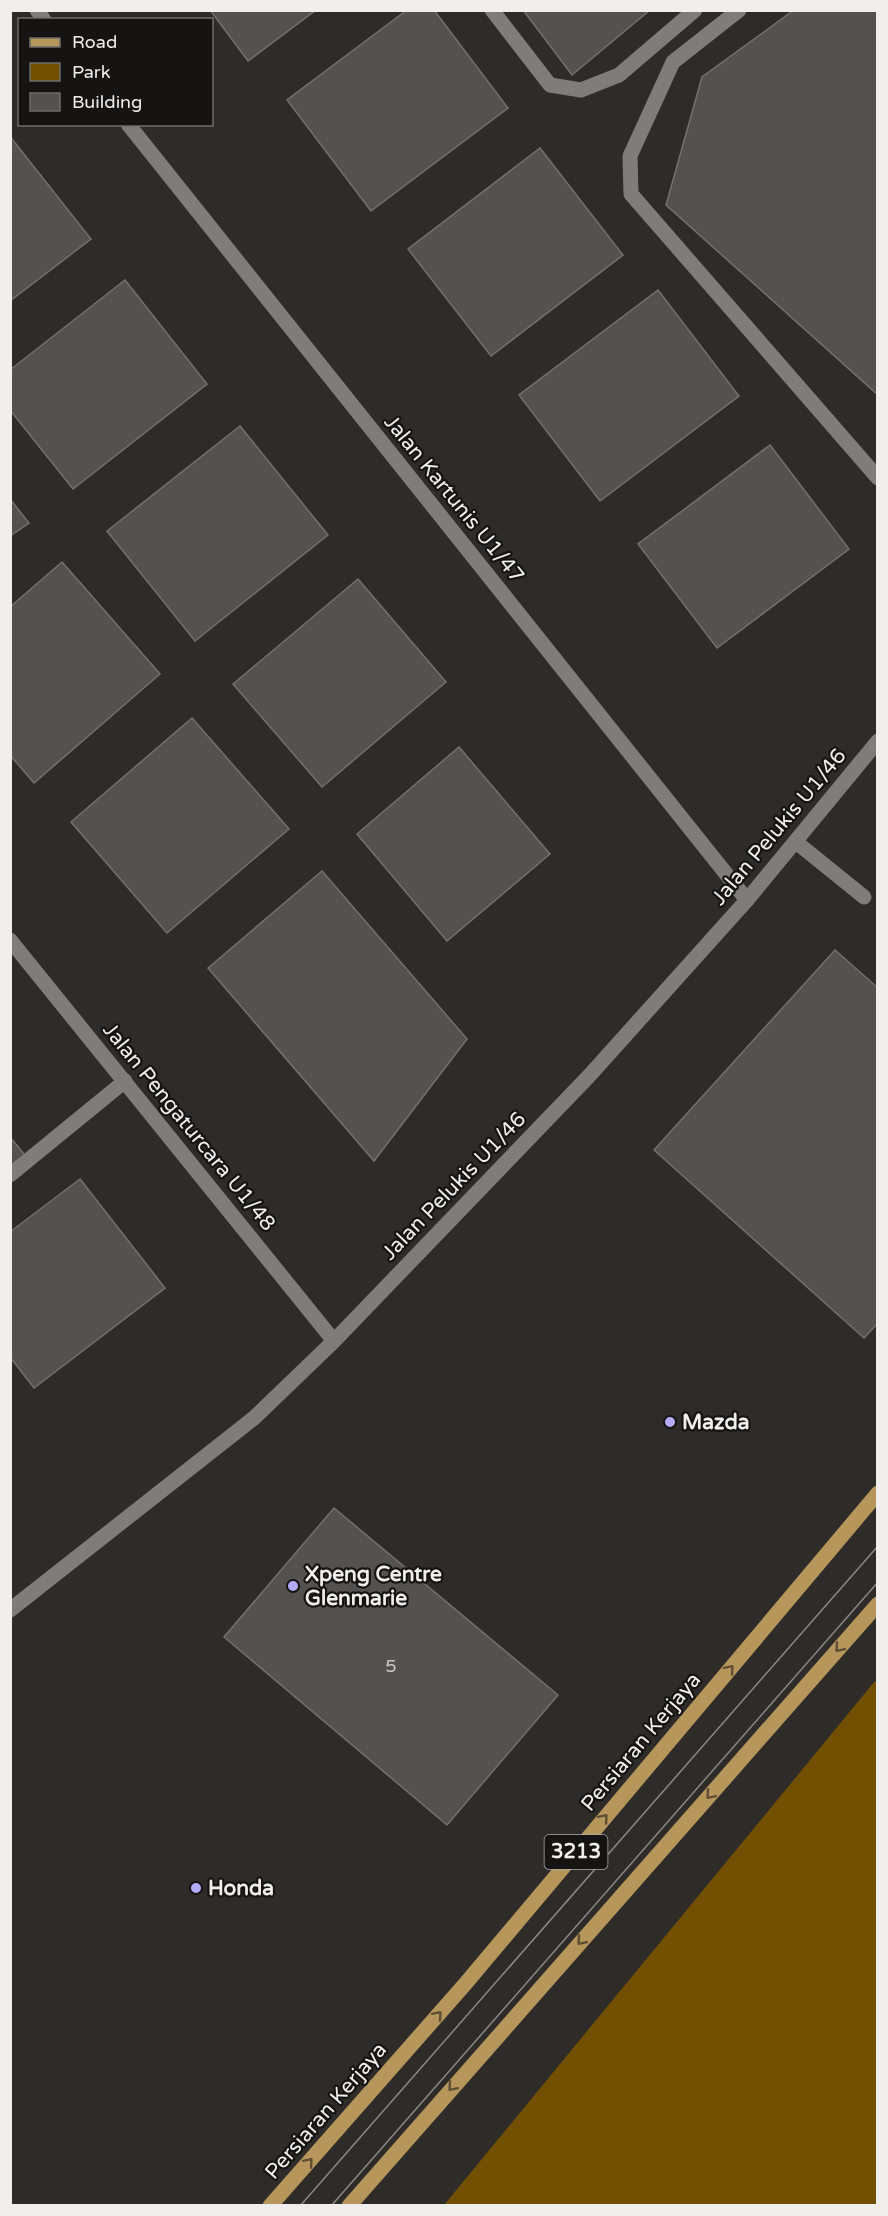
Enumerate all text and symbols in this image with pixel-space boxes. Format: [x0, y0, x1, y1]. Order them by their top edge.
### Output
legend [18, 18, 213, 126]
text: Road [72, 31, 117, 53]
text: Park [72, 61, 111, 83]
text: Building [72, 91, 142, 113]
street label: Jalan Kartunis U1/47 [379, 410, 529, 588]
street label: Jalan Pelukis U1/46 [706, 744, 852, 910]
street label: Jalan Pengaturcara U1/48 [97, 1018, 281, 1236]
street label: Jalan Pelukis U1/46 [377, 1107, 531, 1265]
place label: Mazda [682, 1410, 750, 1435]
marker: Mazda [663, 1415, 677, 1429]
place label: Xpeng Centre Glenmarie [305, 1562, 442, 1611]
marker: Xpeng Centre Glenmarie [286, 1579, 300, 1593]
one-way arrow [835, 1641, 846, 1652]
house number: 5 [385, 1655, 397, 1677]
one-way arrow [723, 1665, 734, 1676]
street label: Persiaran Kerjaya [576, 1668, 706, 1816]
one-way arrow [706, 1788, 717, 1799]
one-way arrow [597, 1814, 608, 1825]
road number: 3213 [544, 1835, 608, 1869]
place label: Honda [208, 1876, 274, 1901]
marker: Honda [189, 1881, 203, 1895]
one-way arrow [577, 1934, 588, 1945]
one-way arrow [430, 2011, 441, 2022]
street label: Persiaran Kerjaya [260, 2038, 392, 2184]
one-way arrow [448, 2080, 459, 2091]
one-way arrow [302, 2158, 313, 2168]

